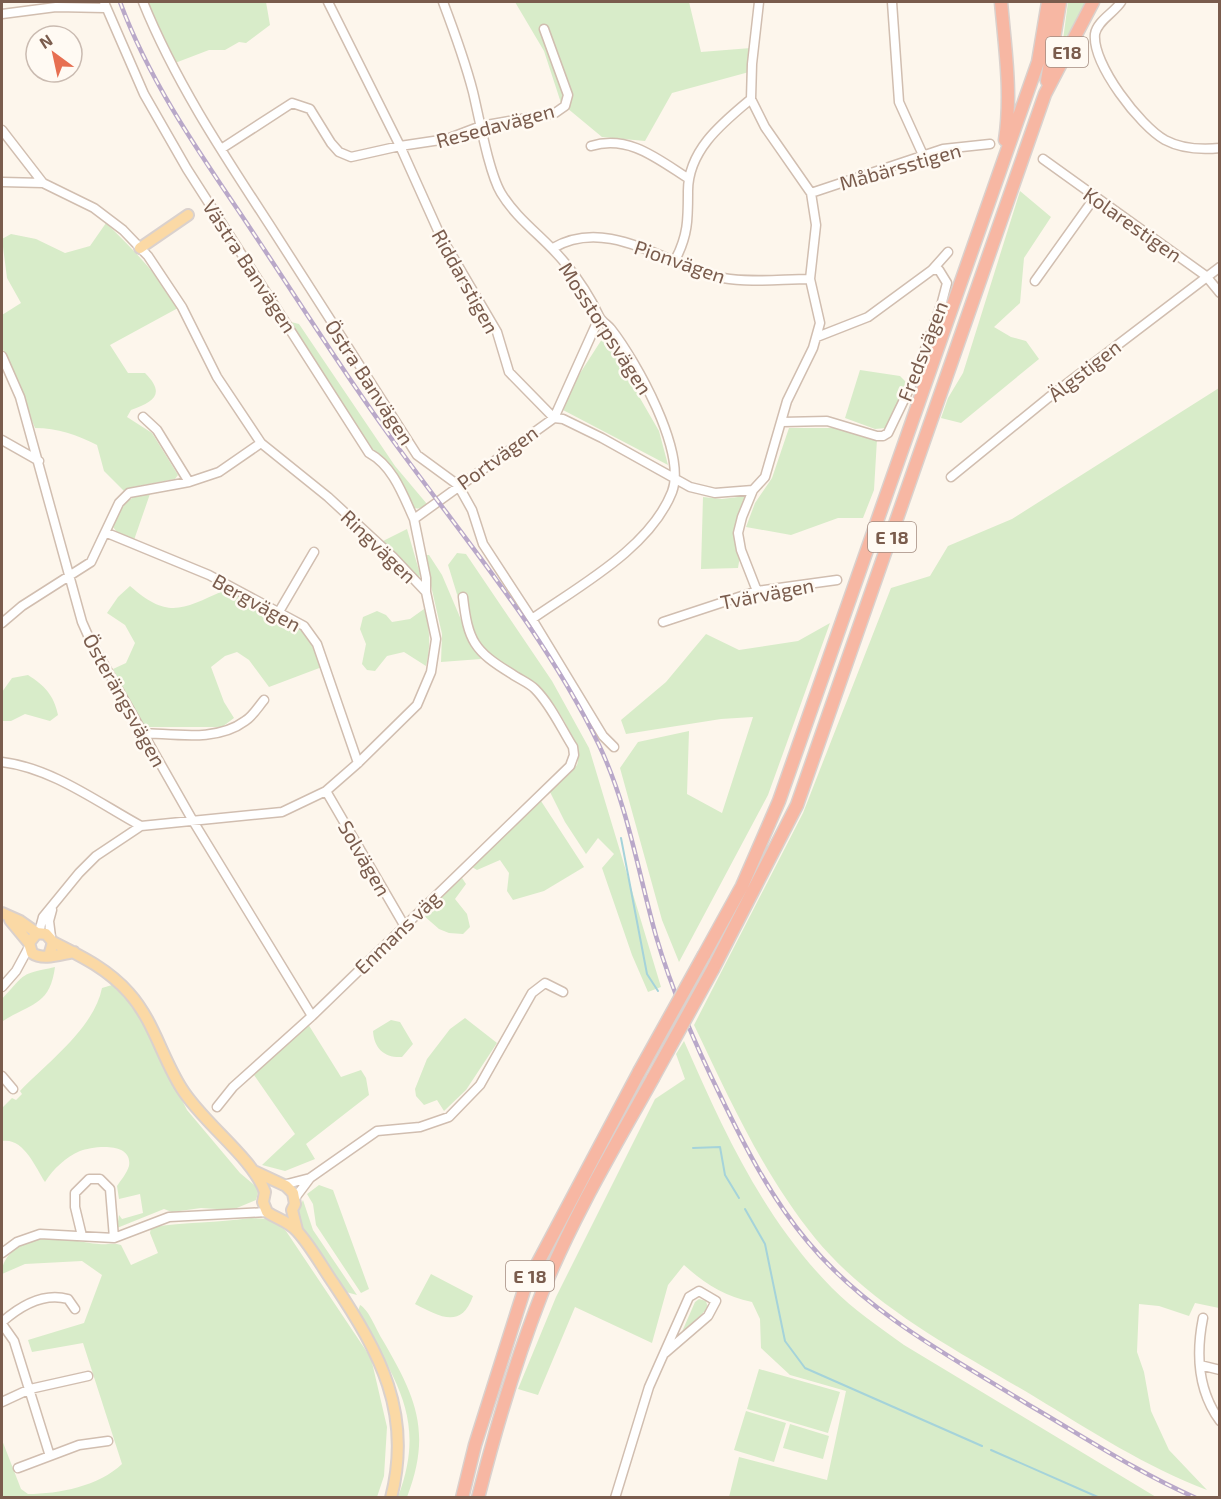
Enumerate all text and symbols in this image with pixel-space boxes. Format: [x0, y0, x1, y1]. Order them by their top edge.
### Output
north arrow [24, 24, 84, 84]
text: N [36, 30, 56, 52]
road number: E18 [1046, 37, 1088, 67]
street label: Resedavägen [433, 98, 557, 152]
street label: Måbärsstigen [836, 137, 964, 195]
street label: Kolarestigen [1079, 181, 1187, 267]
street label: Västra Banvägen [198, 195, 302, 337]
street label: Riddarstigen [428, 225, 504, 337]
street label: Pionvägen [631, 234, 729, 288]
street label: Mosstorpsvägen [554, 257, 658, 399]
street label: Fredsvägen [892, 297, 952, 405]
street label: Östra Banvägen [321, 315, 419, 449]
street label: Älgstigen [1043, 334, 1125, 406]
street label: Portvägen [452, 420, 542, 494]
street label: Ringvägen [336, 504, 422, 588]
road number: E 18 [868, 522, 916, 552]
street label: Bergvägen [209, 568, 305, 636]
street label: Tvärvägen [718, 572, 816, 614]
street label: Österängsvägen [78, 629, 172, 771]
street label: Solvägen [334, 816, 396, 900]
street label: Enmans väg [349, 885, 445, 979]
road number: E 18 [506, 1261, 554, 1291]

